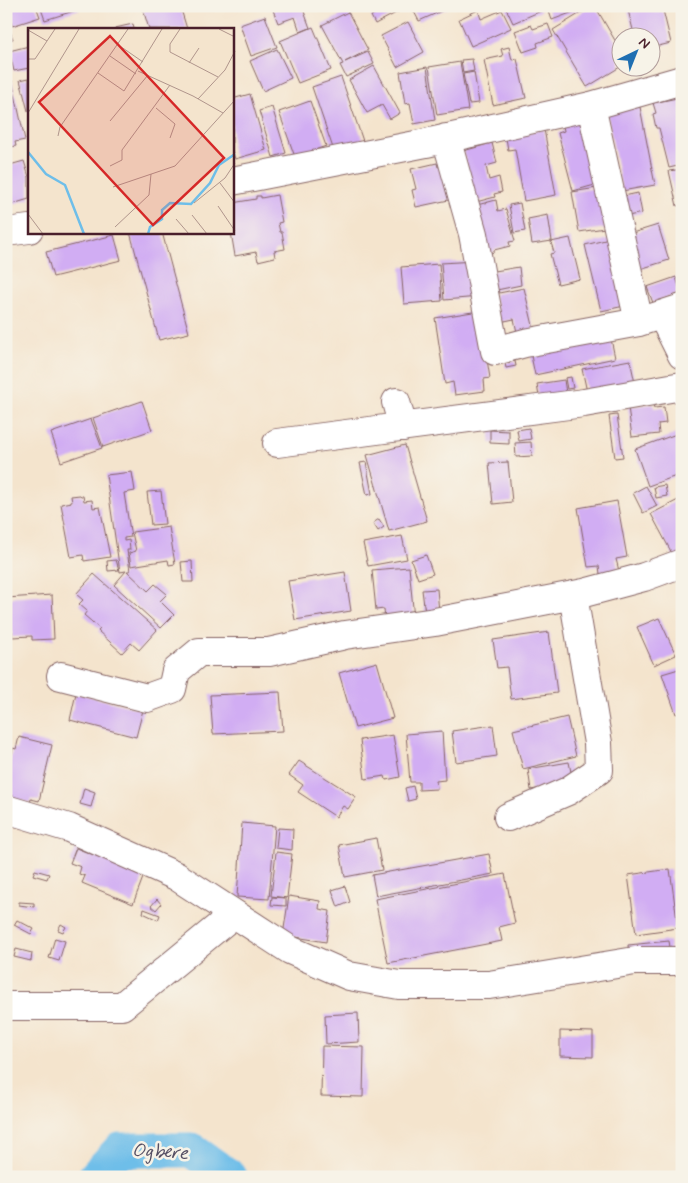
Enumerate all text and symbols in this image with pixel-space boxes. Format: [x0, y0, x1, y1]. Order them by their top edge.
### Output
inset map [28, 28, 234, 234]
north arrow [610, 28, 660, 78]
text: N [635, 33, 654, 53]
water label: Ogbere [131, 1138, 189, 1166]

